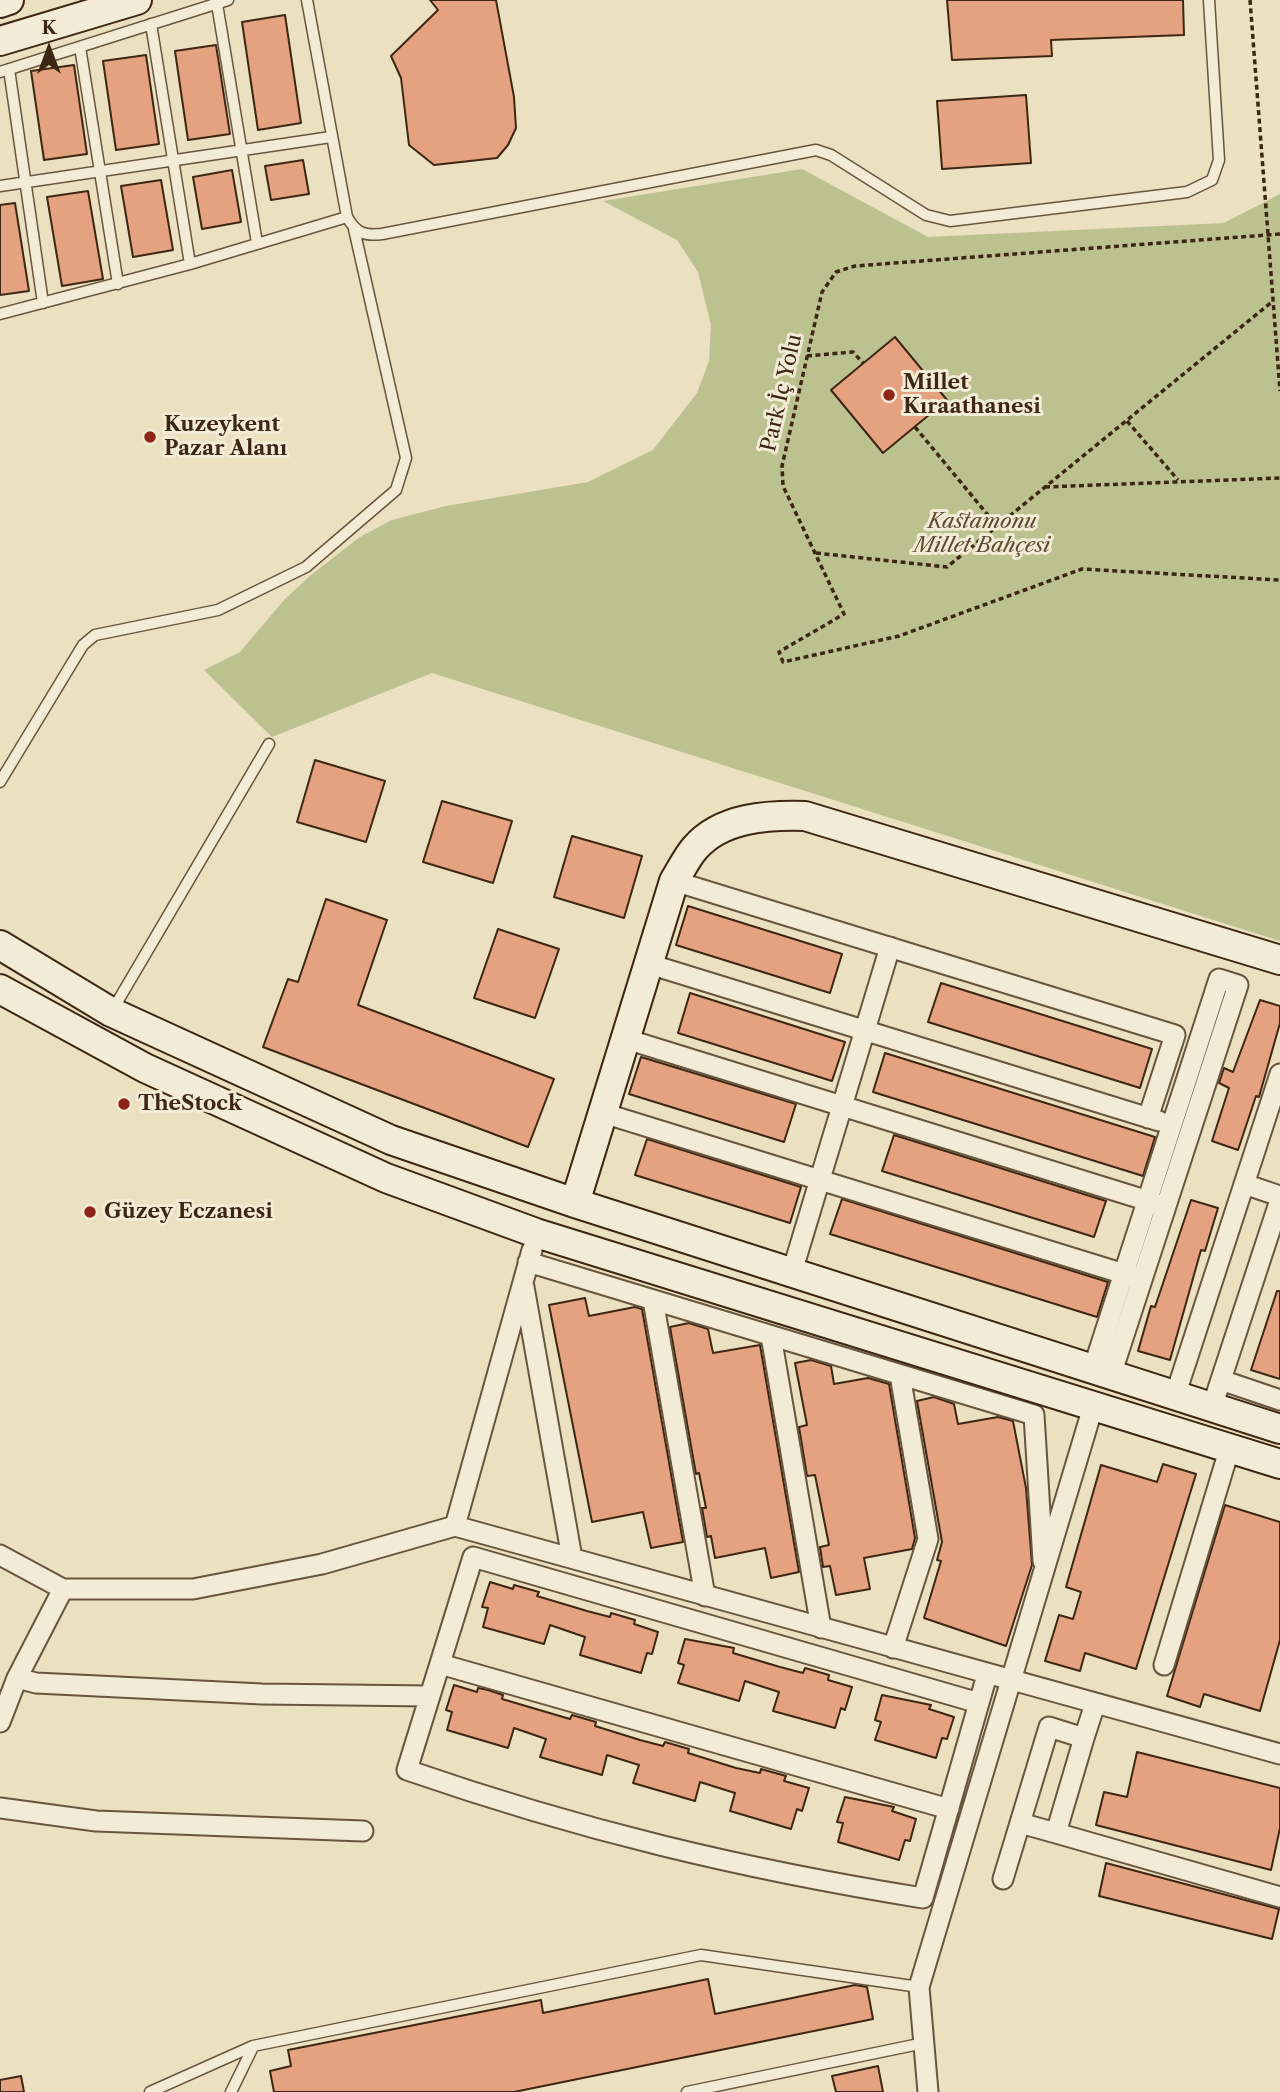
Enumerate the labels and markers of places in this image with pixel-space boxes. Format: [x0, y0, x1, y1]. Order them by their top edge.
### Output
place label: Millet Kıraathanesi [903, 370, 1041, 420]
marker: Millet Kıraathanesi [881, 387, 897, 403]
place label: Kuzeykent Pazar Alanı [164, 412, 287, 462]
marker: Kuzeykent Pazar Alanı [142, 429, 158, 445]
place label: TheStock [138, 1091, 242, 1117]
marker: TheStock [116, 1096, 132, 1112]
place label: Güzey Eczanesi [104, 1199, 273, 1225]
marker: Güzey Eczanesi [82, 1204, 98, 1220]

